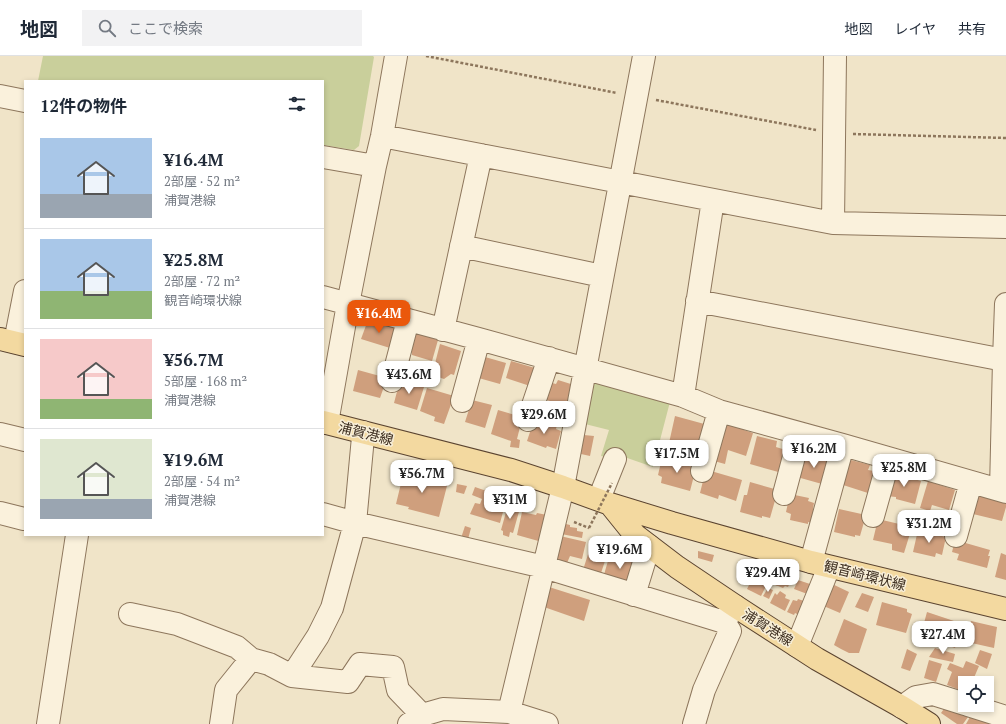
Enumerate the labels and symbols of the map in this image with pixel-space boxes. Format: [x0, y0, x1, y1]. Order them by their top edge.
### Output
pin: ¥16.4M [346, 300, 412, 334]
pin: ¥43.6M [376, 361, 442, 395]
pin: ¥29.6M [511, 401, 577, 435]
street label: 浦賀港線 [337, 417, 395, 449]
pin: ¥16.2M [781, 435, 847, 469]
pin: ¥17.5M [644, 440, 710, 474]
pin: ¥25.8M [871, 454, 937, 488]
pin: ¥56.7M [389, 460, 455, 494]
pin: ¥31M [486, 486, 534, 520]
pin: ¥31.2M [896, 510, 962, 544]
pin: ¥19.6M [587, 536, 653, 570]
street label: 観音崎環状線 [822, 556, 908, 594]
pin: ¥29.4M [735, 559, 801, 593]
street label: 浦賀港線 [739, 604, 797, 650]
pin: ¥27.4M [910, 621, 976, 655]

